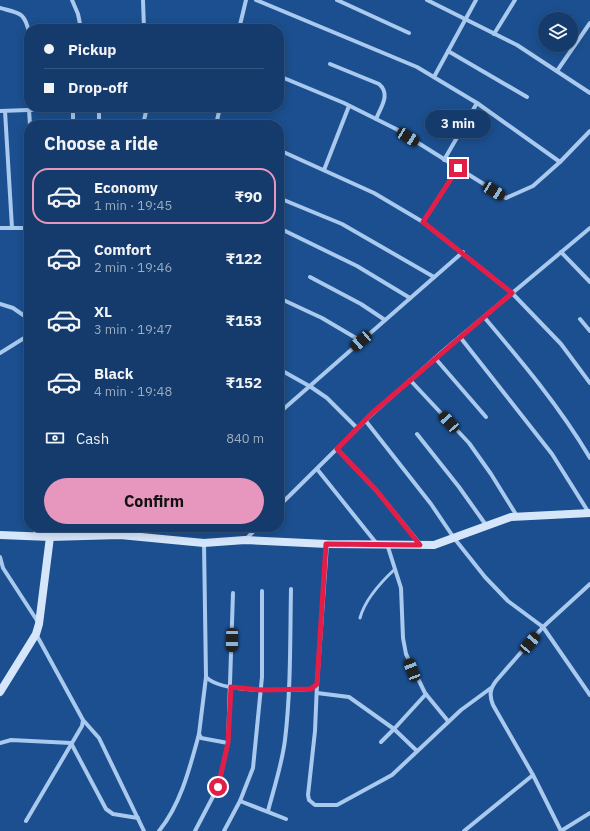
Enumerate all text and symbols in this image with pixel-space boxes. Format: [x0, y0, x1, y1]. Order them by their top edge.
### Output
map controls [538, 12, 578, 52]
button: layers [538, 12, 578, 52]
text: Pickup [68, 40, 116, 59]
text: Drop-off [68, 78, 128, 97]
callout: 3 min [425, 110, 491, 138]
text: 3 min [441, 115, 475, 132]
car [395, 126, 421, 148]
text: Choose a ride [44, 132, 158, 155]
route end [449, 159, 467, 177]
icon: car [46, 178, 82, 214]
text: Economy [94, 178, 158, 197]
car [481, 180, 507, 202]
text: ₹90 [235, 187, 262, 206]
text: 1 min · 19:45 [94, 197, 172, 214]
icon: car [46, 240, 82, 276]
text: Comfort [94, 240, 151, 259]
text: ₹122 [226, 249, 262, 268]
text: 2 min · 19:46 [94, 259, 172, 276]
icon: car [46, 302, 82, 338]
text: XL [94, 302, 112, 321]
text: ₹153 [226, 311, 262, 330]
text: 3 min · 19:47 [94, 321, 172, 338]
car [348, 329, 374, 353]
icon: car [46, 364, 82, 400]
text: Black [94, 364, 134, 383]
text: ₹152 [226, 373, 262, 392]
text: 4 min · 19:48 [94, 383, 172, 400]
car [437, 409, 461, 435]
icon: cash [44, 427, 66, 449]
text: Cash [76, 429, 109, 448]
text: 840 m [226, 430, 264, 447]
button: Confirm [44, 478, 264, 524]
car [226, 628, 238, 652]
car [518, 630, 542, 656]
car [402, 657, 422, 683]
route start [209, 778, 227, 796]

